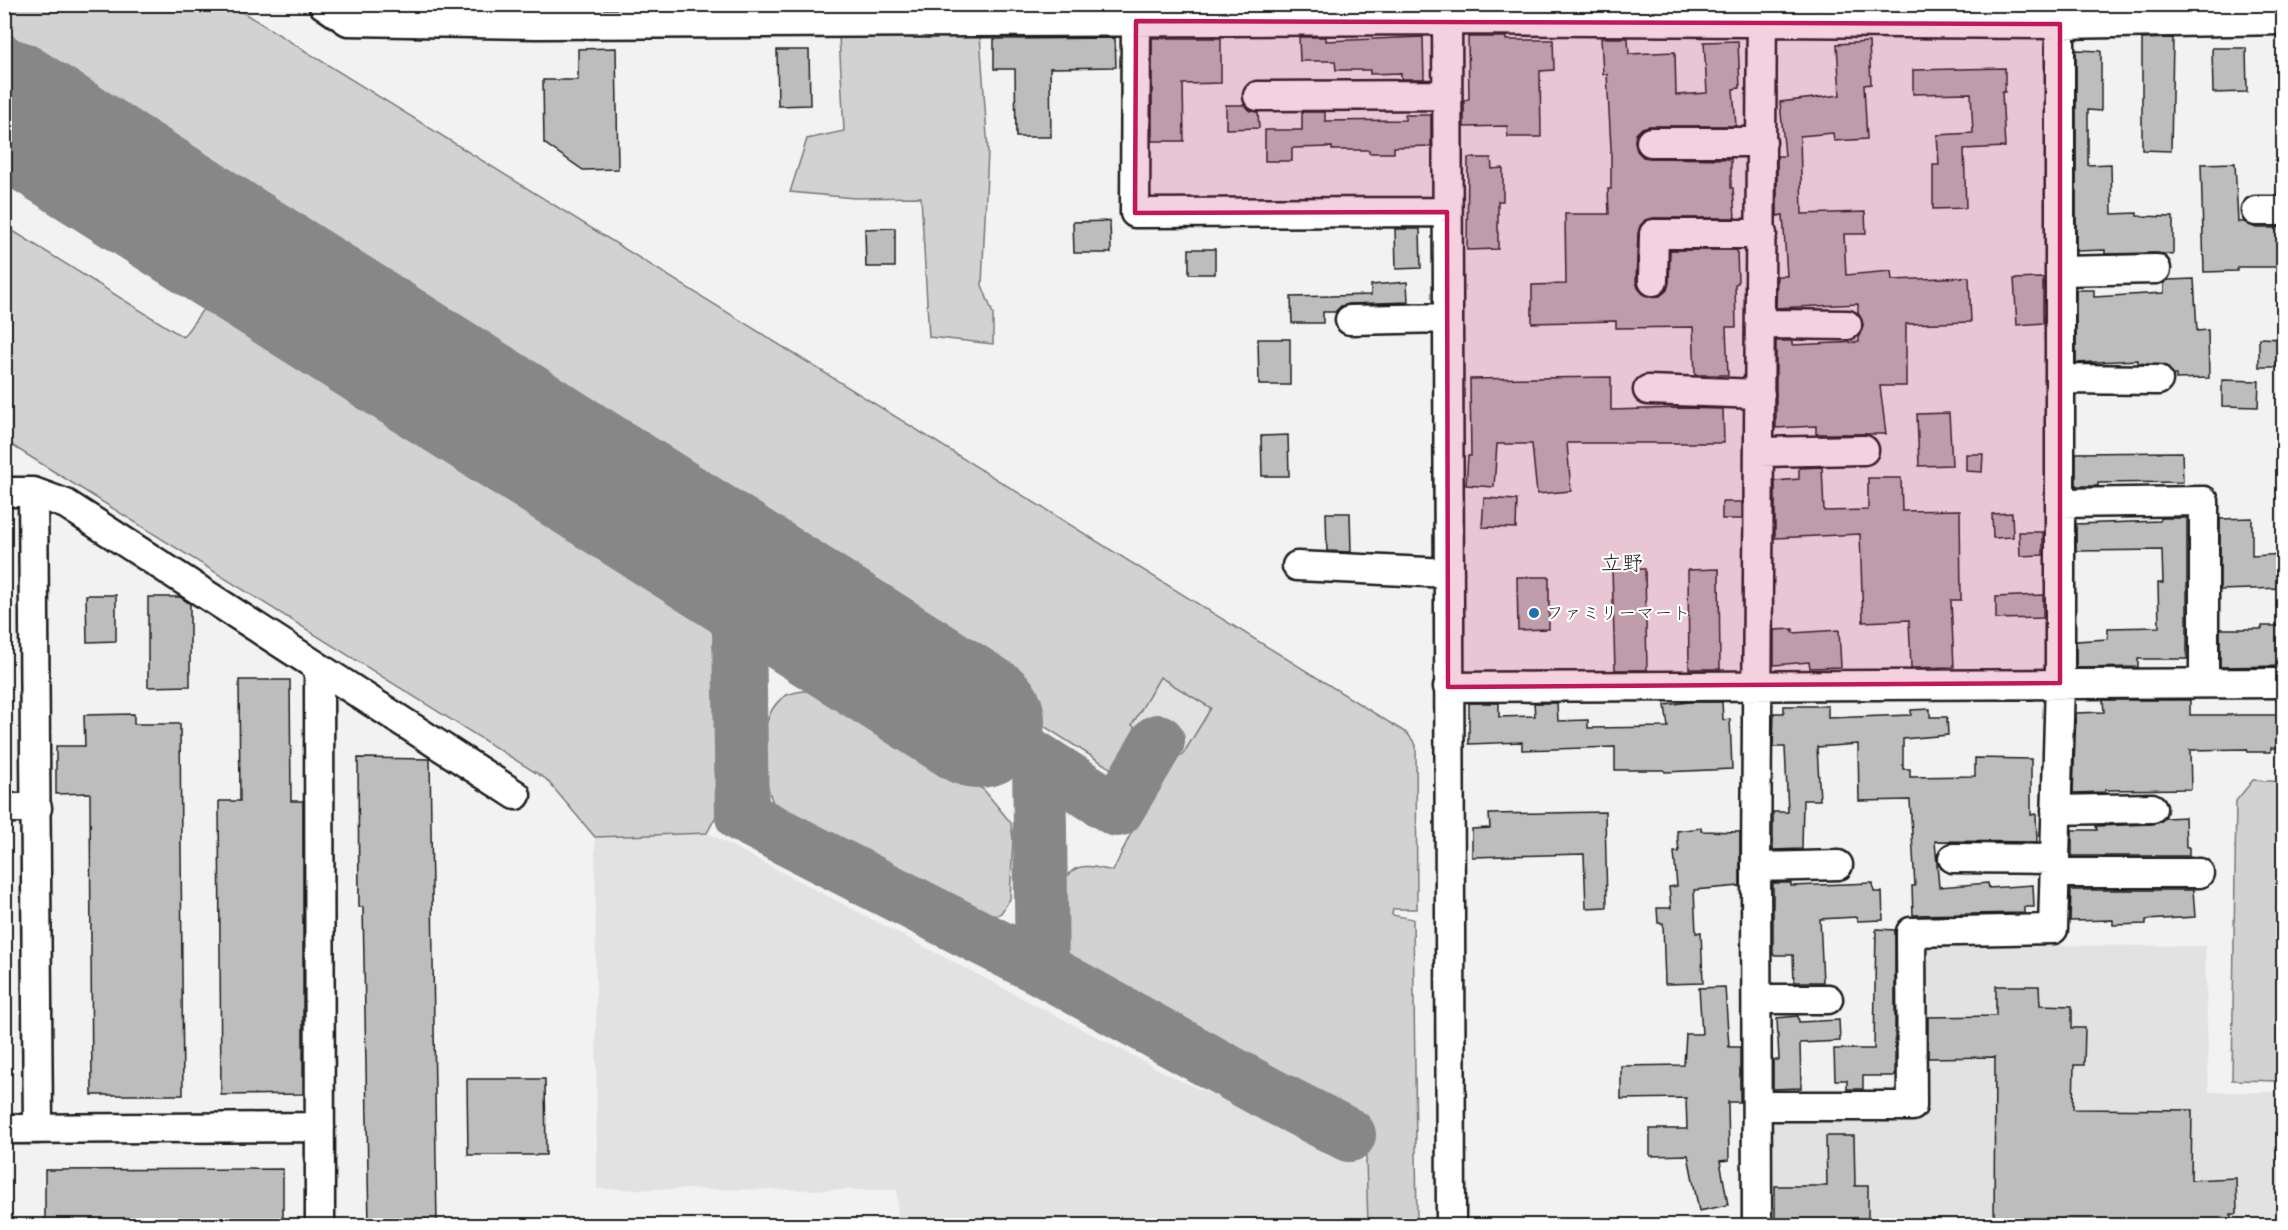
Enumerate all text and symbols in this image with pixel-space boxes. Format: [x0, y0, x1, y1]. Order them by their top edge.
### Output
district label: 立野 [1601, 544, 1643, 582]
place label: ファミリーマート [1546, 597, 1690, 629]
marker: ファミリーマート [1527, 606, 1541, 620]

